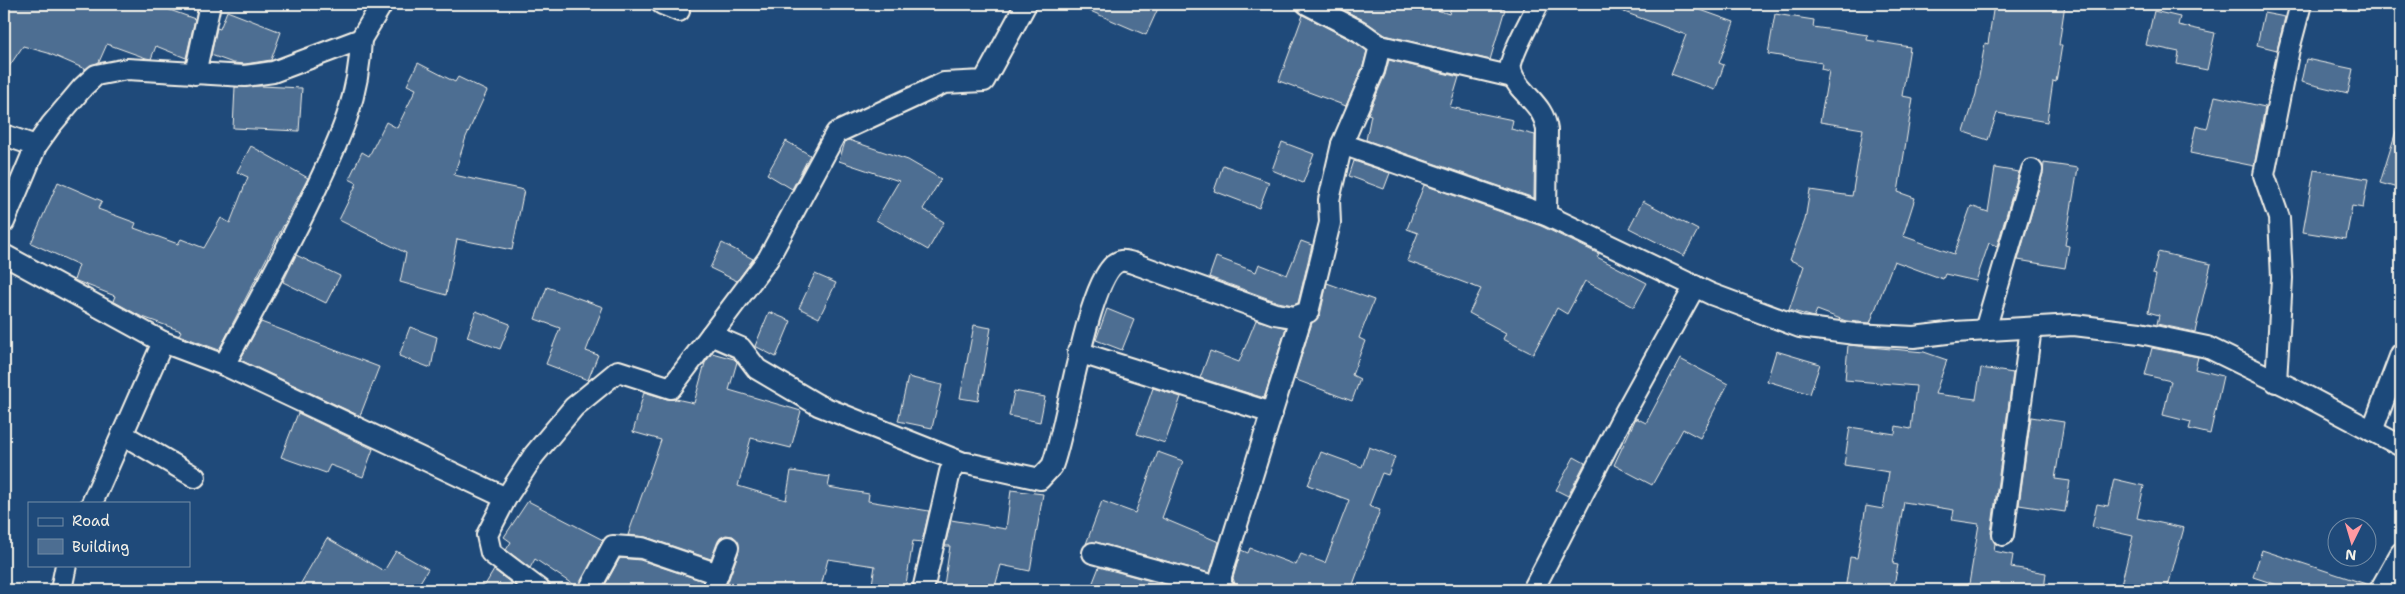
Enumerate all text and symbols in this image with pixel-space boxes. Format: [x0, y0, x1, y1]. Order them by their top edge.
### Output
legend [28, 502, 190, 566]
text: Road [72, 511, 110, 531]
north arrow [2328, 516, 2378, 566]
text: Building [72, 537, 129, 557]
text: N [2345, 546, 2357, 564]

